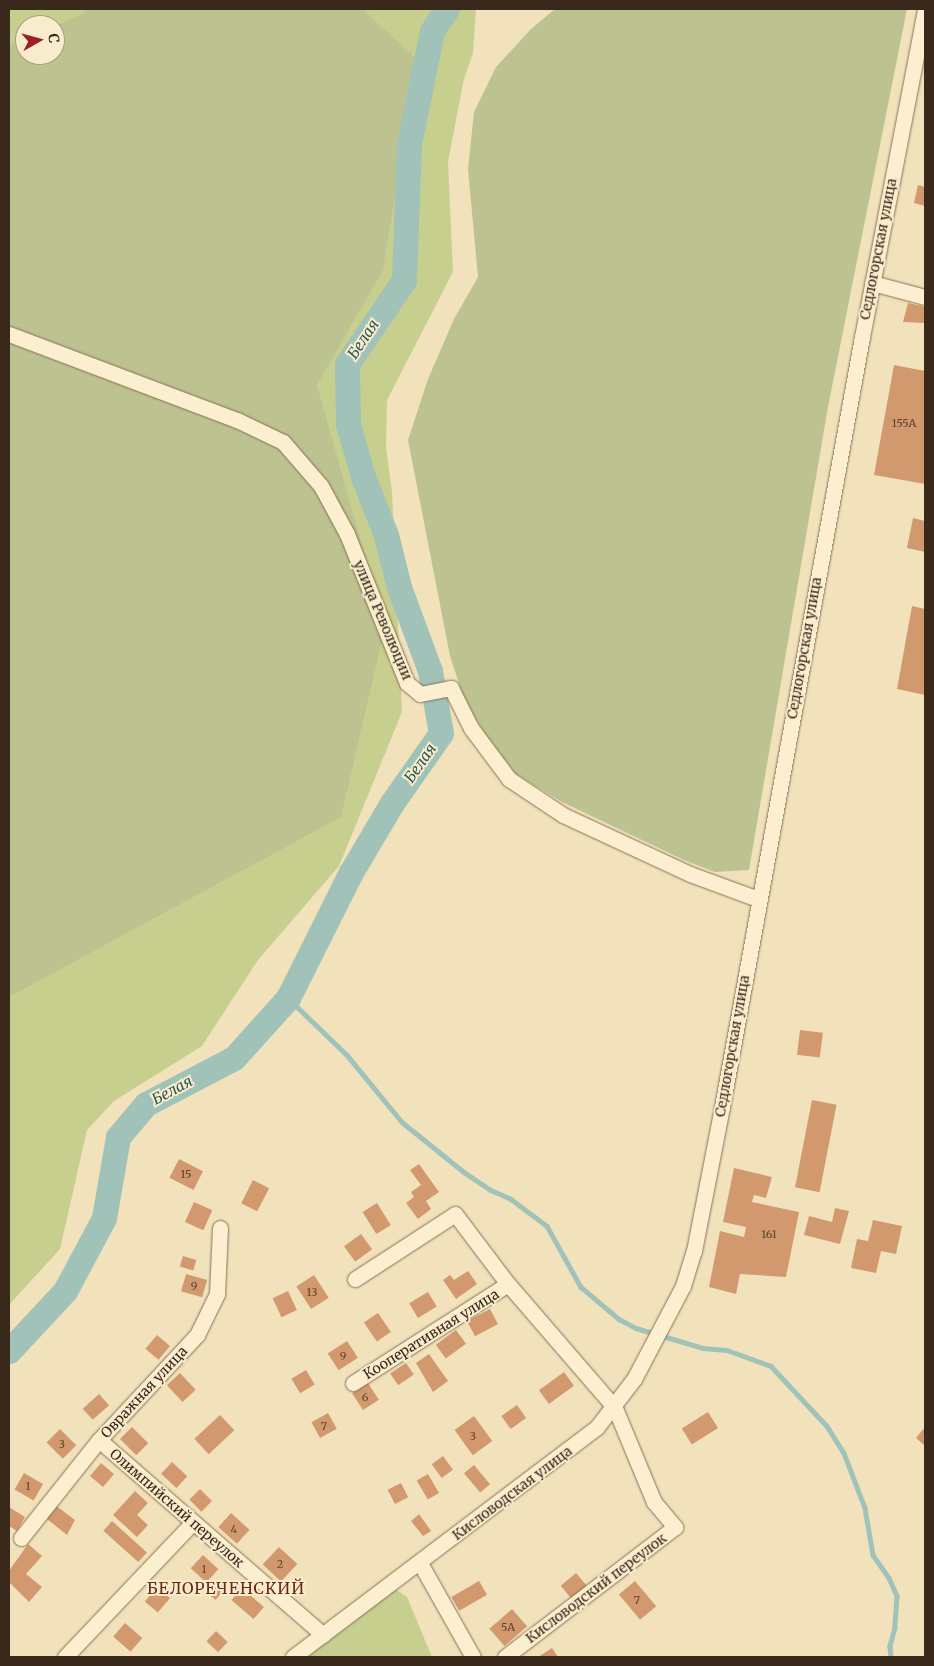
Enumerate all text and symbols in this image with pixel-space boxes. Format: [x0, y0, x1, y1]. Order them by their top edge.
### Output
north arrow [15, 15, 65, 65]
text: С [44, 33, 63, 44]
street label: Седлогорская улица [856, 177, 900, 321]
water label: Белая [343, 316, 383, 362]
house number: 155А [892, 416, 916, 430]
street label: улица Революции [350, 558, 416, 682]
street label: Седлогорская улица [783, 576, 825, 720]
water label: Белая [400, 740, 440, 786]
street label: Седлогорская улица [711, 974, 753, 1118]
water label: Белая [149, 1072, 195, 1108]
house number: 15 [180, 1167, 192, 1181]
house number: 161 [761, 1227, 777, 1241]
house number: 9 [191, 1279, 197, 1293]
house number: 13 [307, 1285, 317, 1299]
street label: Кооперативная улица [360, 1285, 502, 1383]
street label: Овражная улица [97, 1343, 191, 1441]
house number: 9 [340, 1349, 346, 1363]
house number: 6 [362, 1390, 368, 1404]
house number: 7 [321, 1419, 327, 1433]
house number: 3 [470, 1429, 476, 1443]
house number: 3 [59, 1437, 65, 1451]
street label: Кисловодская улица [449, 1442, 575, 1544]
street label: Олимпийский переулок [107, 1445, 247, 1571]
house number: 1 [26, 1479, 30, 1493]
house number: 4 [231, 1522, 237, 1536]
street label: Кисловодский переулок [522, 1530, 670, 1646]
house number: 2 [277, 1557, 283, 1571]
house number: 1 [202, 1562, 206, 1576]
district label: БЕЛОРЕЧЕНСКИЙ [145, 1578, 307, 1598]
house number: 7 [634, 1593, 640, 1607]
house number: 5А [501, 1620, 515, 1634]

